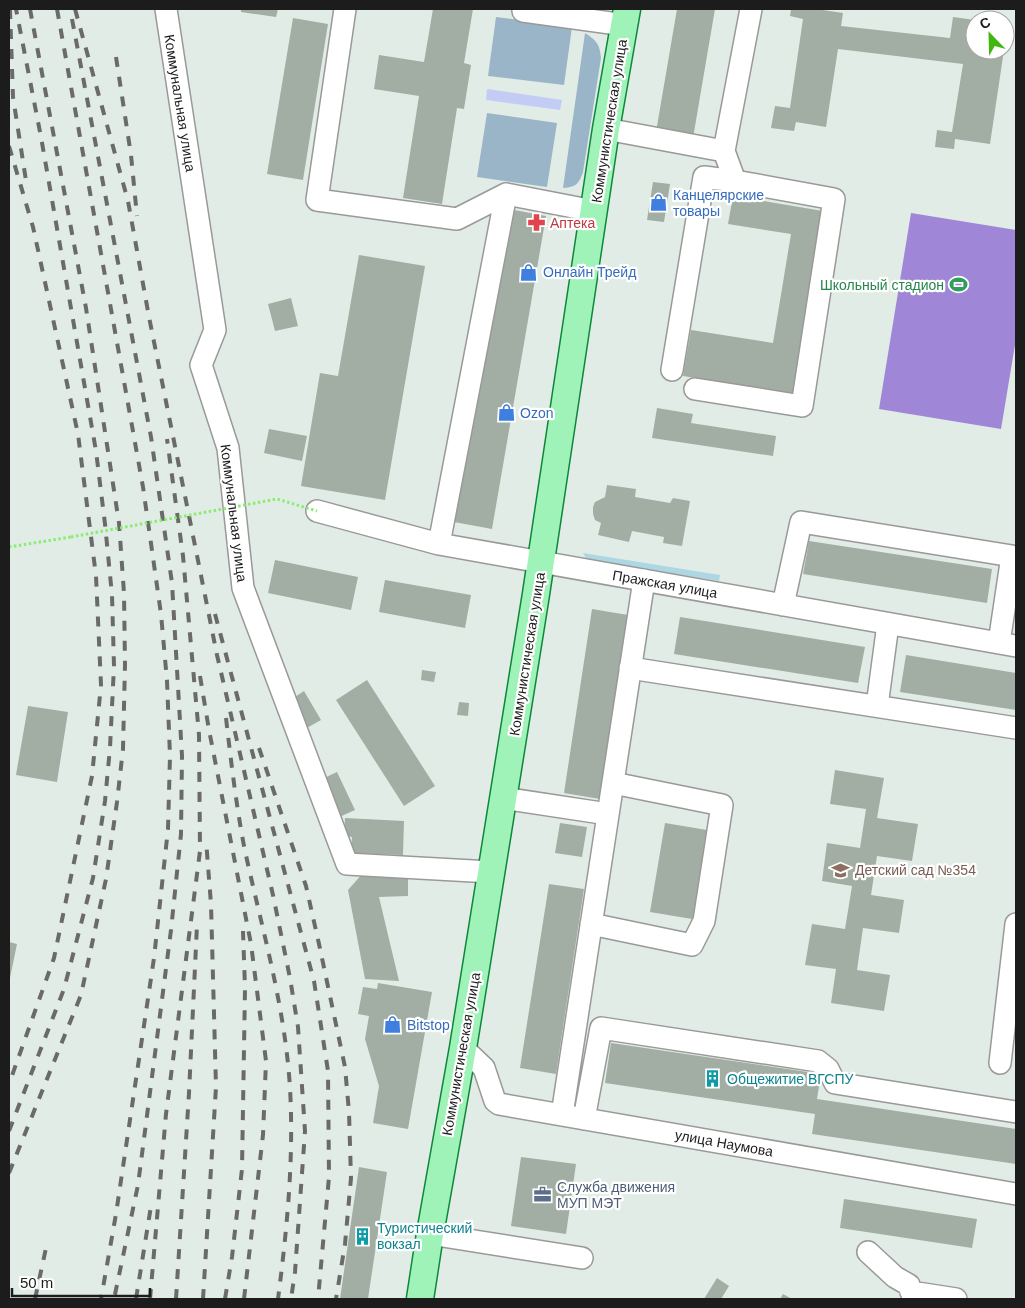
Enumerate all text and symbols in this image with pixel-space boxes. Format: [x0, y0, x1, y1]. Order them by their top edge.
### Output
north arrow [965, 10, 1015, 60]
text: С [977, 14, 993, 32]
street label: Коммунальная улица [161, 33, 199, 173]
street label: Коммунистическая улица [588, 38, 630, 204]
place label: Канцелярские товары [673, 187, 764, 219]
shop icon: Канцелярские товары [649, 193, 669, 213]
pharmacy icon: Аптека [526, 213, 546, 233]
place label: Аптека [550, 215, 595, 231]
shop icon: Онлайн Трейд [519, 262, 539, 282]
place label: Онлайн Трейд [543, 264, 636, 280]
sports icon: Школьный стадион [948, 275, 968, 295]
place label: Школьный стадион [820, 277, 944, 293]
shop icon: Ozon [496, 403, 516, 423]
place label: Ozon [520, 405, 553, 421]
street label: Коммунальная улица [218, 443, 250, 583]
street label: Пражская улица [611, 567, 719, 601]
street label: Коммунистическая улица [506, 571, 548, 737]
school or university icon: Детский сад №354 [831, 860, 851, 880]
place label: Детский сад №354 [855, 862, 976, 878]
street label: Коммунистическая улица [439, 971, 483, 1137]
shop icon: Bitstop [383, 1015, 403, 1035]
place label: Bitstop [407, 1017, 450, 1033]
building icon: Общежитие ВГСПУ [703, 1069, 723, 1089]
place label: Общежитие ВГСПУ [727, 1071, 853, 1087]
street label: улица Наумова [674, 1126, 775, 1160]
place label: Служба движения МУП МЭТ [557, 1179, 675, 1211]
office icon: Служба движения МУП МЭТ [533, 1185, 553, 1205]
place label: Туристический вокзал [377, 1220, 472, 1252]
building icon: Туристический вокзал [353, 1226, 373, 1246]
scale bar [12, 1266, 150, 1298]
text: 50 m [20, 1274, 53, 1291]

